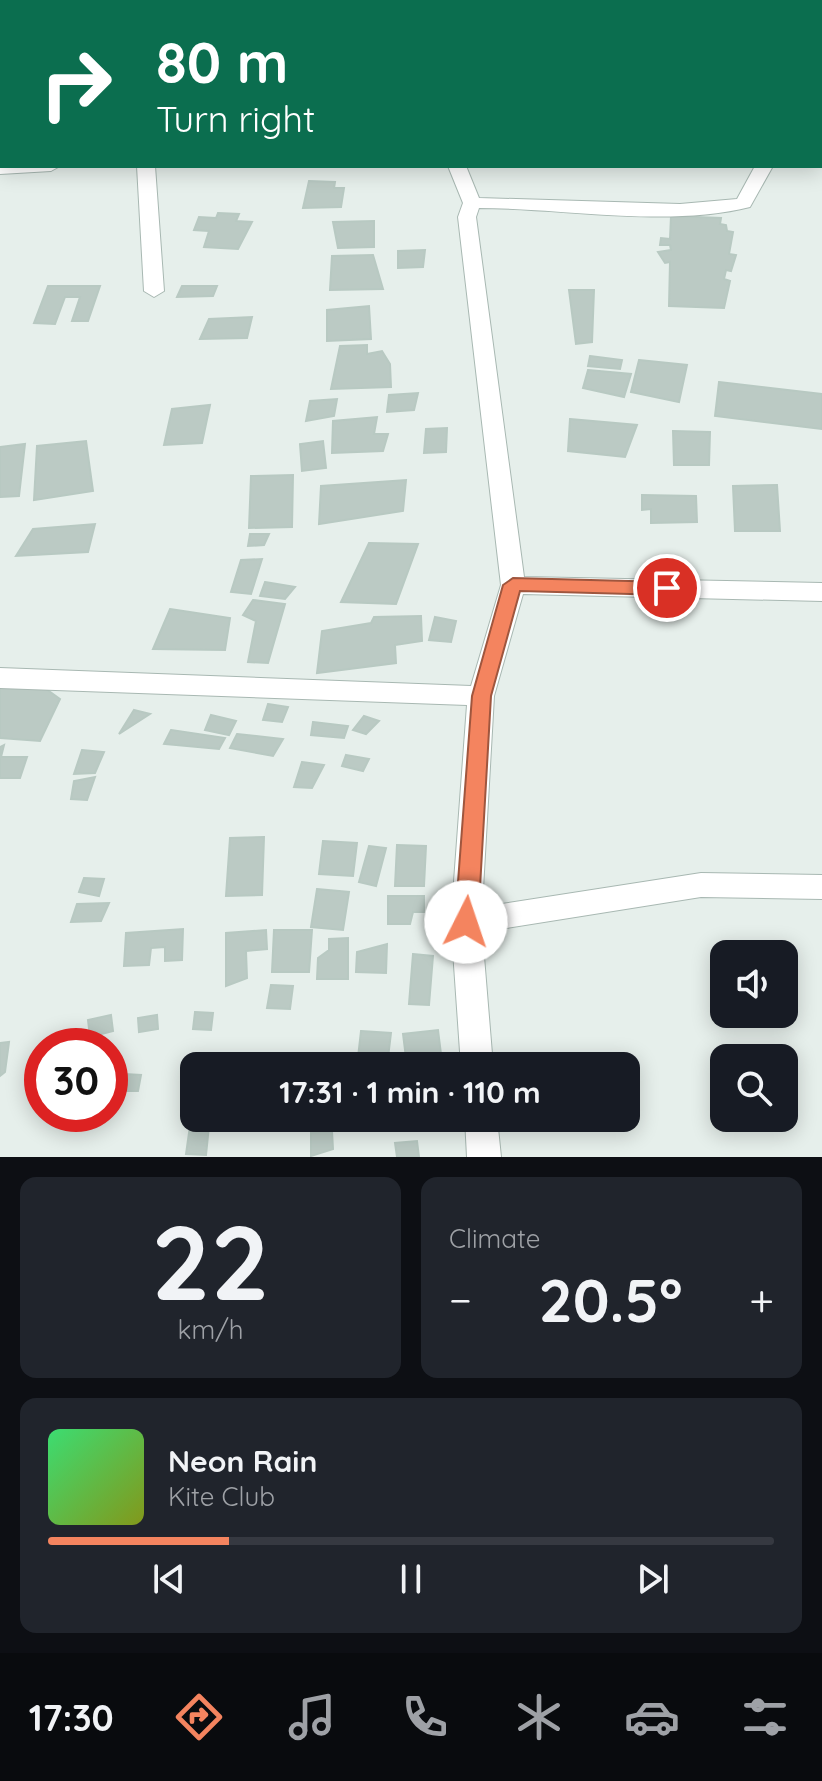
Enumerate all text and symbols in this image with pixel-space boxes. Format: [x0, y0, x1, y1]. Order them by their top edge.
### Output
text: 80 m [156, 27, 288, 97]
icon: right [24, 32, 128, 136]
text: Turn right [156, 96, 315, 141]
pin [633, 554, 701, 622]
icon: arrive [645, 566, 689, 610]
position arrow [424, 880, 508, 964]
map controls [710, 940, 798, 1132]
button: sound [710, 940, 798, 1028]
speed limit sign: 30 [24, 1028, 128, 1132]
button: search [710, 1044, 798, 1132]
text: 17:31 · 1 min · 110 m [279, 1073, 541, 1111]
text: 22 [151, 1196, 270, 1326]
text: Climate [449, 1222, 540, 1255]
text: 20.5° [539, 1262, 683, 1337]
text: − [449, 1272, 472, 1327]
text: + [749, 1272, 774, 1327]
text: km/h [178, 1313, 243, 1346]
text: Neon Rain [168, 1442, 317, 1480]
text: Kite Club [168, 1480, 275, 1513]
icon: previous [147, 1557, 191, 1601]
icon: pause [389, 1557, 433, 1601]
icon: next [631, 1557, 675, 1601]
icon: directions [171, 1689, 227, 1745]
icon: music [284, 1689, 340, 1745]
icon: phone [397, 1689, 453, 1745]
icon: climate [511, 1689, 567, 1745]
icon: car [624, 1689, 680, 1745]
icon: filters [737, 1689, 793, 1745]
text: 17:30 [29, 1695, 114, 1740]

